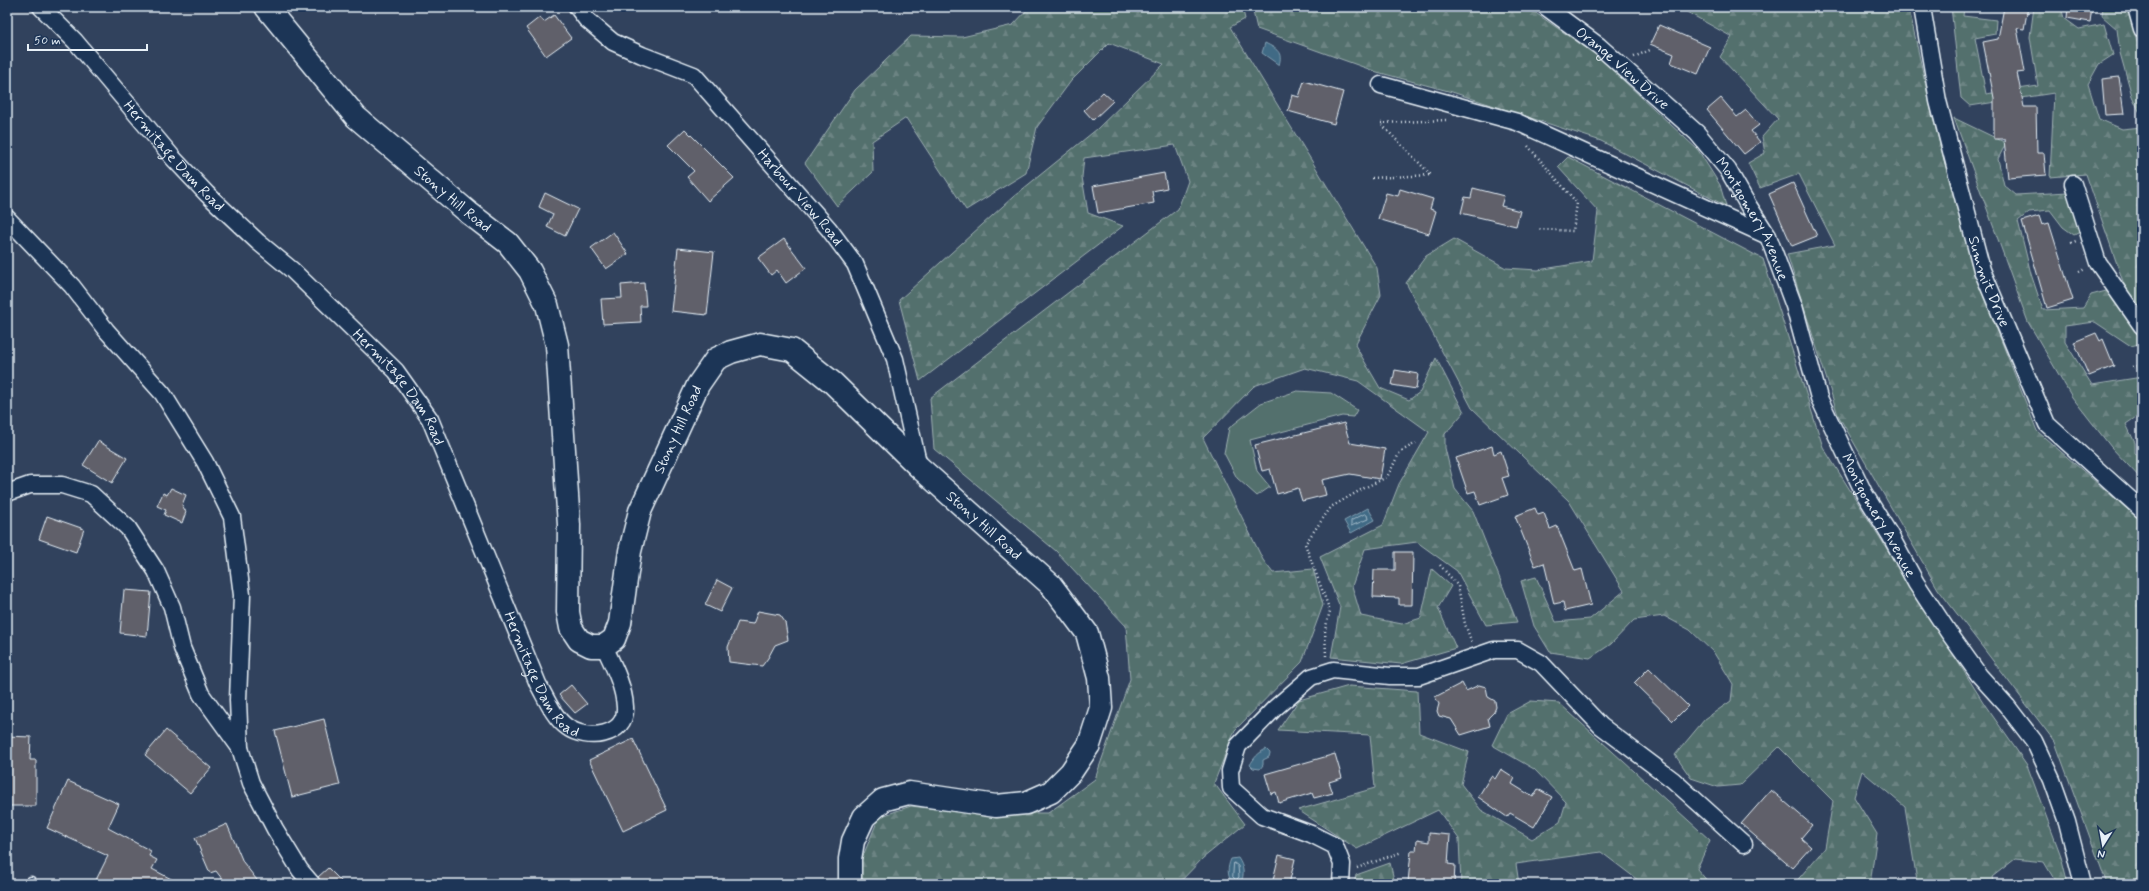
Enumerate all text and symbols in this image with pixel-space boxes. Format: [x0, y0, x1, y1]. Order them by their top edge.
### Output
street label: Orange View Drive [1571, 23, 1673, 115]
scale bar [28, 26, 147, 52]
text: 50 m [34, 33, 61, 49]
street label: Hermitage Dam Road [118, 97, 229, 217]
street label: Harbour View Road [752, 145, 847, 250]
street label: Montgomery Avenue [1710, 153, 1793, 284]
street label: Stony Hill Road [409, 161, 495, 238]
street label: Summit Drive [1963, 234, 2014, 331]
street label: Hermitage Dam Road [348, 325, 449, 449]
street label: Stony Hill Road [649, 382, 707, 477]
street label: Montgomery Avenue [1836, 451, 1920, 581]
street label: Stony Hill Road [941, 487, 1026, 565]
street label: Hermitage Dam Road [498, 609, 582, 743]
north arrow [2083, 825, 2123, 865]
text: N [2096, 846, 2106, 861]

